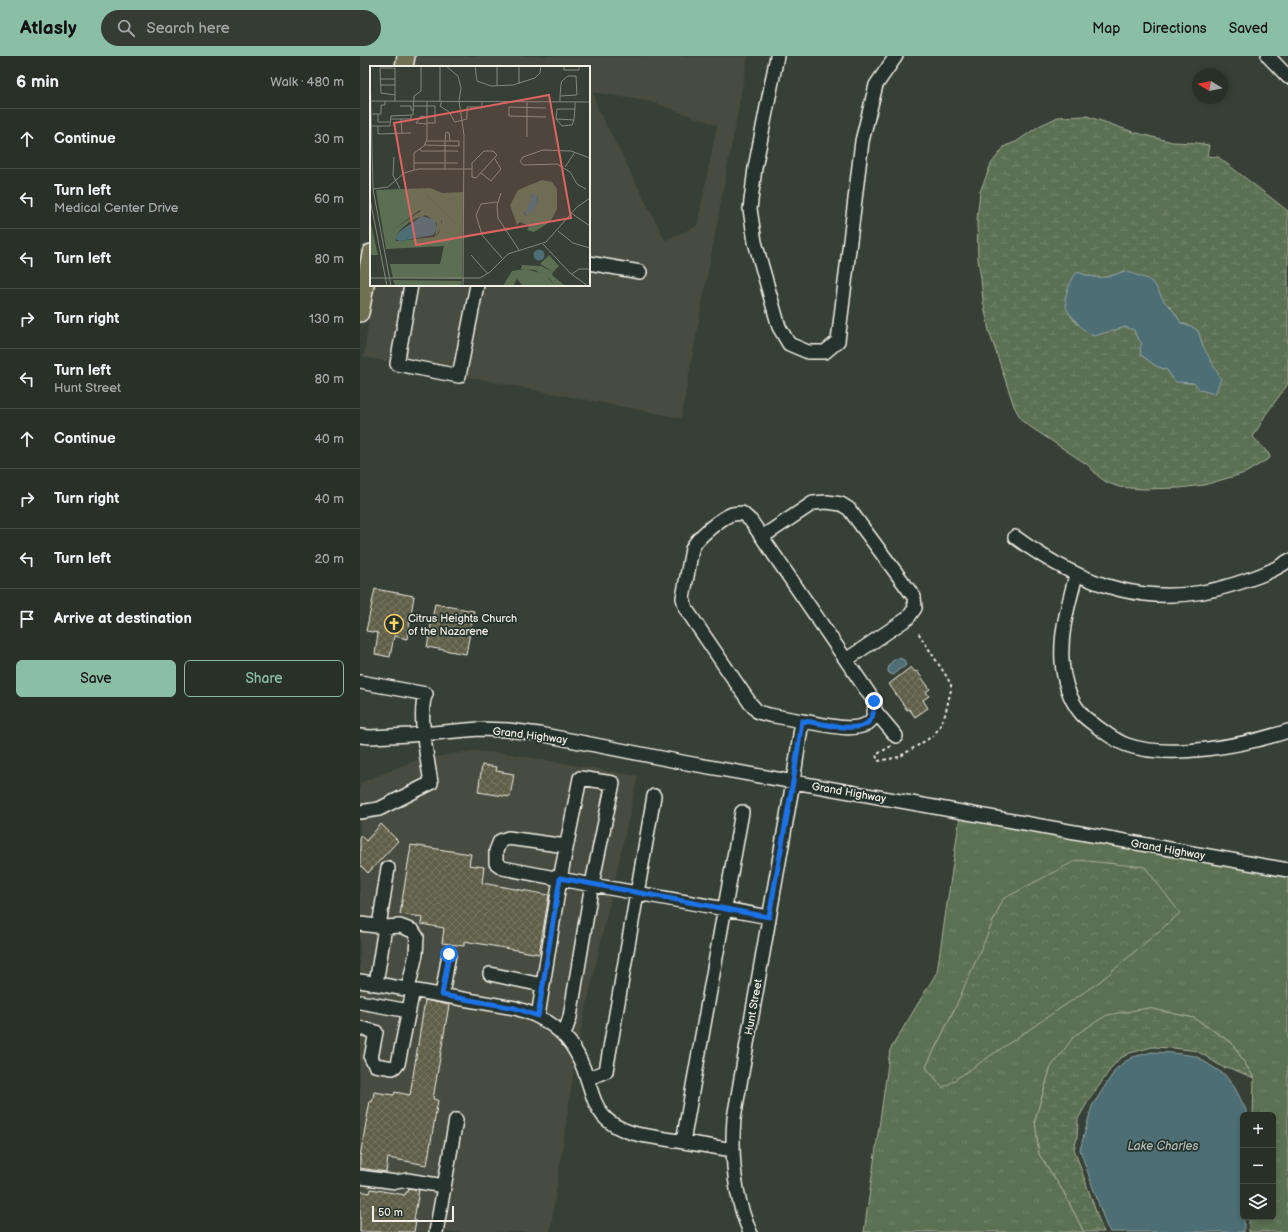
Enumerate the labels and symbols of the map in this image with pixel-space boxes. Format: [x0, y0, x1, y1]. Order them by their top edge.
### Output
inset map [370, 66, 590, 286]
north arrow [1192, 68, 1228, 104]
place label: Citrus Heights Church of the Nazarene [408, 612, 517, 638]
church icon: Citrus Heights Church of the Nazarene [383, 613, 405, 635]
route end [865, 692, 883, 710]
street label: Grand Highway [492, 724, 568, 747]
street label: Grand Highway [811, 780, 887, 805]
street label: Grand Highway [1130, 837, 1206, 862]
route start [440, 945, 458, 963]
street label: Hunt Street [742, 977, 765, 1036]
water label: Lake Charles [1128, 1139, 1199, 1154]
scale bar [372, 1204, 454, 1223]

